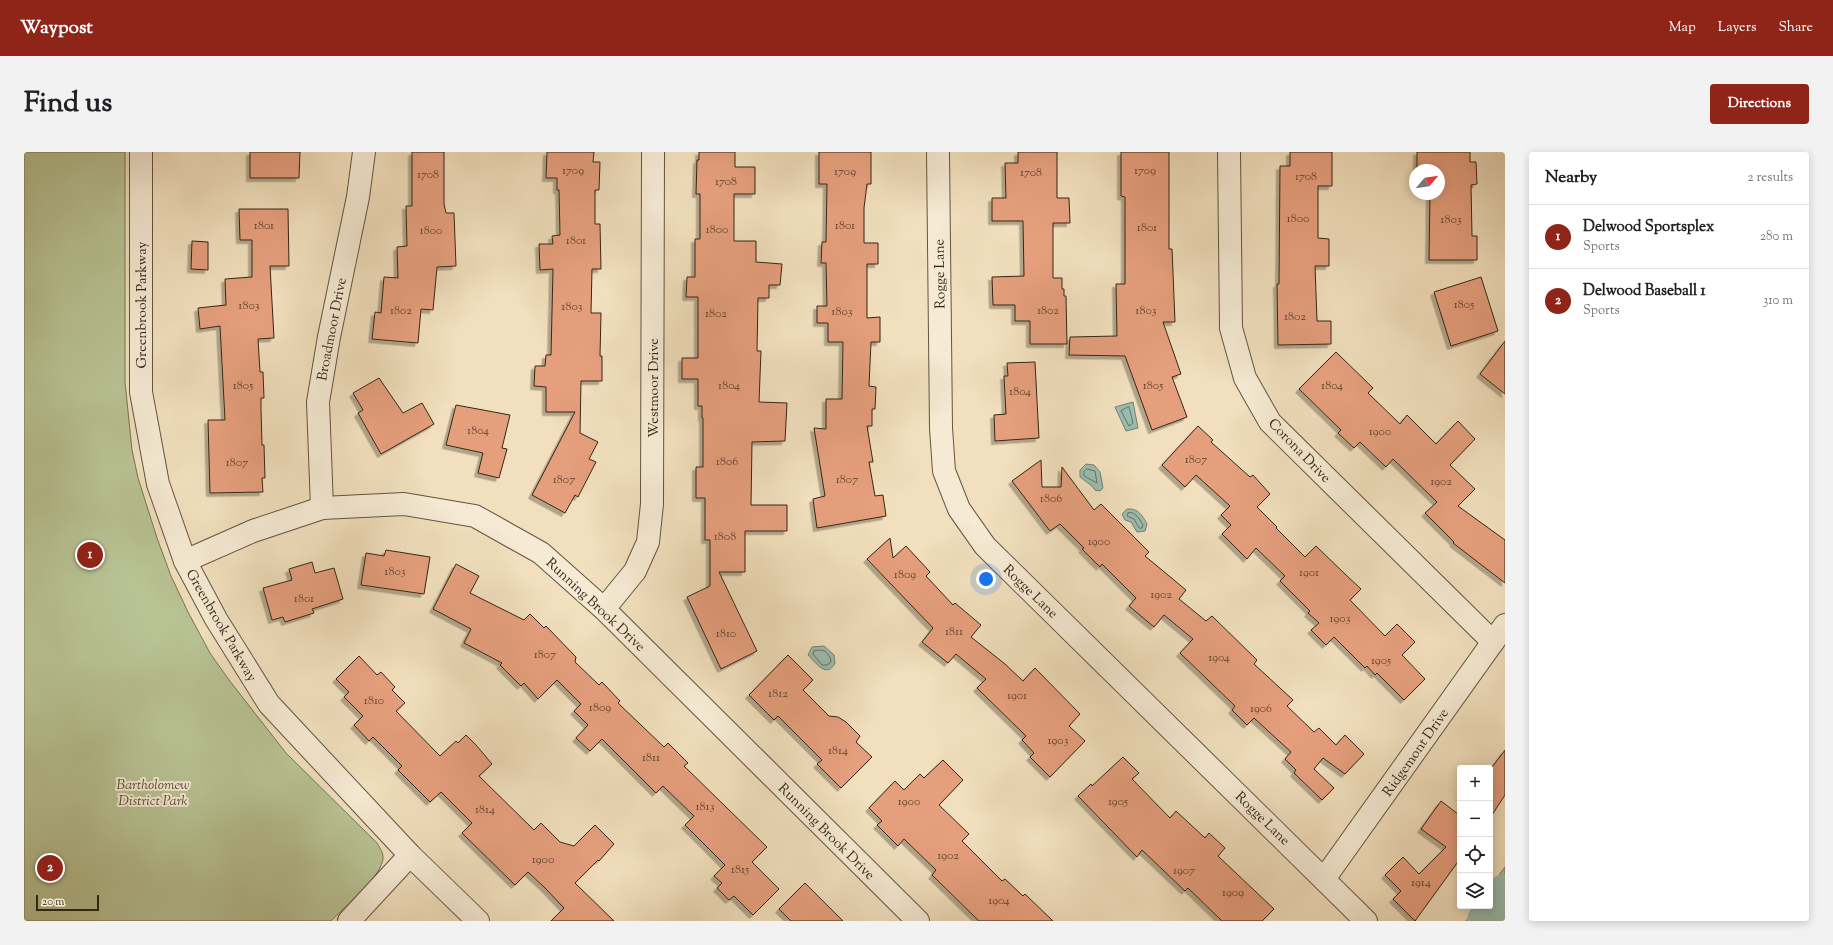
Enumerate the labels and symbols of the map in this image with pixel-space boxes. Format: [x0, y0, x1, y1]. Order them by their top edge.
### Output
house number: 1709 [562, 162, 584, 180]
house number: 1709 [1134, 162, 1156, 180]
house number: 1709 [834, 163, 856, 181]
house number: 1708 [1020, 164, 1042, 182]
north arrow [1409, 164, 1445, 200]
house number: 1708 [417, 166, 439, 184]
house number: 1708 [1295, 168, 1317, 186]
house number: 1708 [715, 173, 737, 191]
house number: 1800 [1287, 210, 1309, 228]
house number: 1803 [1440, 211, 1462, 229]
house number: 1801 [254, 217, 274, 235]
house number: 1801 [835, 217, 855, 235]
house number: 1801 [1137, 219, 1157, 237]
house number: 1800 [706, 221, 728, 239]
house number: 1800 [420, 222, 442, 240]
house number: 1801 [566, 232, 586, 250]
street label: Rogge Lane [930, 239, 952, 309]
street label: Greenbrook Parkway [133, 242, 153, 368]
street label: Broadmoor Drive [313, 276, 353, 383]
house number: 1805 [1454, 296, 1474, 314]
house number: 1803 [238, 297, 260, 315]
house number: 1803 [561, 298, 583, 316]
house number: 1802 [390, 302, 412, 320]
house number: 1802 [1037, 302, 1059, 320]
house number: 1803 [1135, 302, 1157, 320]
house number: 1803 [831, 303, 853, 321]
house number: 1802 [705, 305, 727, 323]
house number: 1802 [1284, 308, 1306, 326]
street label: Westmoor Drive [645, 338, 665, 438]
house number: 1805 [233, 377, 253, 395]
house number: 1804 [718, 377, 740, 395]
house number: 1805 [1143, 377, 1163, 395]
house number: 1804 [1321, 377, 1343, 395]
house number: 1804 [1009, 383, 1031, 401]
street label: Corona Drive [1263, 415, 1335, 488]
house number: 1804 [467, 422, 489, 440]
house number: 1900 [1369, 423, 1391, 441]
house number: 1807 [1185, 451, 1207, 469]
house number: 1806 [716, 453, 738, 471]
house number: 1807 [226, 454, 248, 472]
house number: 1807 [553, 471, 575, 489]
house number: 1807 [836, 471, 858, 489]
house number: 1902 [1430, 473, 1452, 491]
house number: 1806 [1040, 490, 1062, 508]
house number: 1808 [714, 528, 736, 546]
house number: 1900 [1088, 533, 1110, 551]
pin: 1 [77, 540, 103, 570]
street label: Running Brook Drive [540, 554, 649, 657]
street label: Rogge Lane [998, 561, 1062, 624]
house number: 1803 [384, 563, 406, 581]
house number: 1901 [1299, 564, 1319, 582]
street label: Greenbrook Parkway [180, 566, 261, 686]
house number: 1809 [894, 566, 916, 584]
your location [976, 569, 996, 589]
house number: 1902 [1150, 586, 1172, 604]
house number: 1801 [294, 590, 314, 608]
house number: 1903 [1330, 610, 1351, 628]
house number: 1811 [945, 623, 963, 641]
house number: 1810 [716, 625, 736, 643]
house number: 1807 [534, 646, 556, 664]
house number: 1904 [1208, 649, 1230, 667]
house number: 1905 [1371, 652, 1391, 670]
house number: 1812 [768, 685, 788, 703]
house number: 1901 [1007, 687, 1027, 705]
house number: 1810 [364, 692, 384, 710]
house number: 1809 [589, 699, 611, 717]
house number: 1906 [1250, 700, 1272, 718]
street label: Ridgemont Drive [1379, 705, 1455, 801]
house number: 1903 [1048, 732, 1069, 750]
house number: 1814 [828, 742, 848, 760]
house number: 1811 [642, 749, 660, 767]
park label: Bartholomew District Park [116, 776, 190, 812]
street label: Running Brook Drive [773, 779, 879, 885]
street label: Rogge Lane [1230, 788, 1294, 851]
house number: 1900 [898, 793, 920, 811]
house number: 1905 [1108, 793, 1128, 811]
house number: 1813 [695, 798, 715, 816]
house number: 1814 [475, 801, 495, 819]
house number: 1902 [937, 847, 959, 865]
house number: 1900 [532, 851, 554, 869]
pin: 2 [37, 853, 63, 883]
house number: 1815 [731, 861, 749, 879]
house number: 1907 [1173, 862, 1195, 880]
house number: 1914 [1411, 874, 1431, 892]
house number: 1909 [1222, 884, 1244, 902]
house number: 1904 [988, 892, 1010, 910]
scale bar [36, 893, 99, 912]

